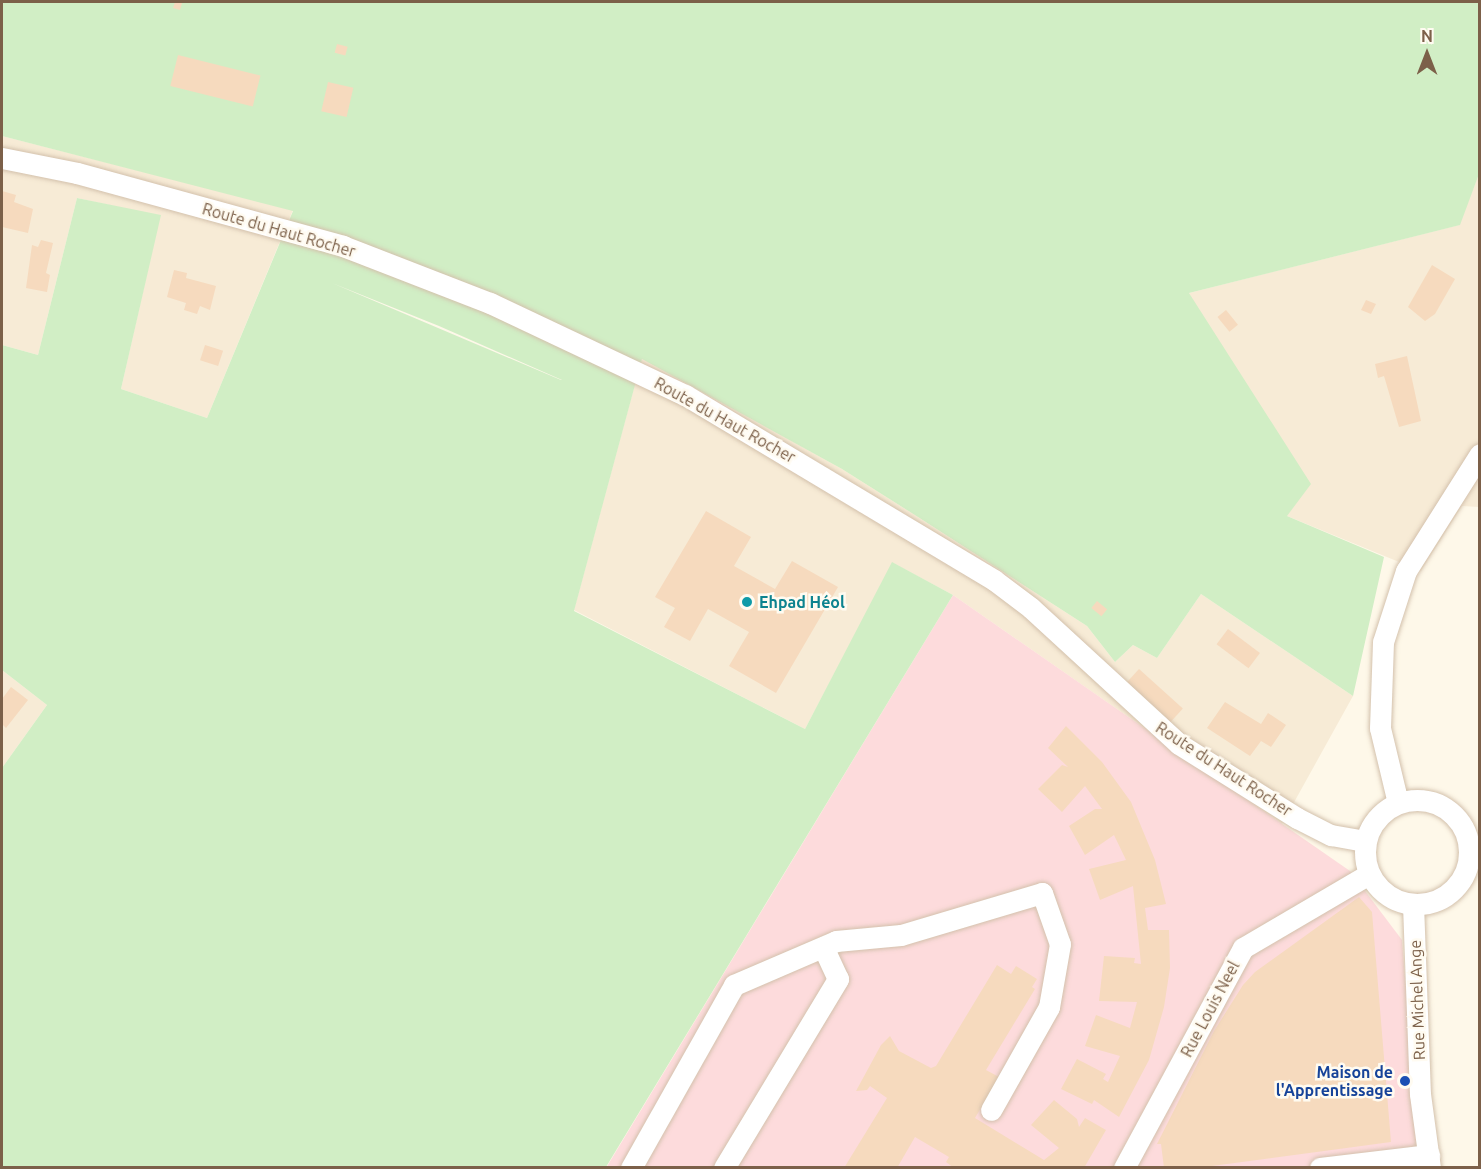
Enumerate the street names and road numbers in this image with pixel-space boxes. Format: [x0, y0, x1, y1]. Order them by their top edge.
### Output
street label: Route du Haut Rocher [200, 199, 358, 261]
street label: Route du Haut Rocher [651, 373, 799, 467]
street label: Route du Haut Rocher [1152, 718, 1296, 820]
street label: Rue Michel Ange [1405, 940, 1429, 1060]
street label: Rue Louis Neel [1177, 958, 1243, 1060]

